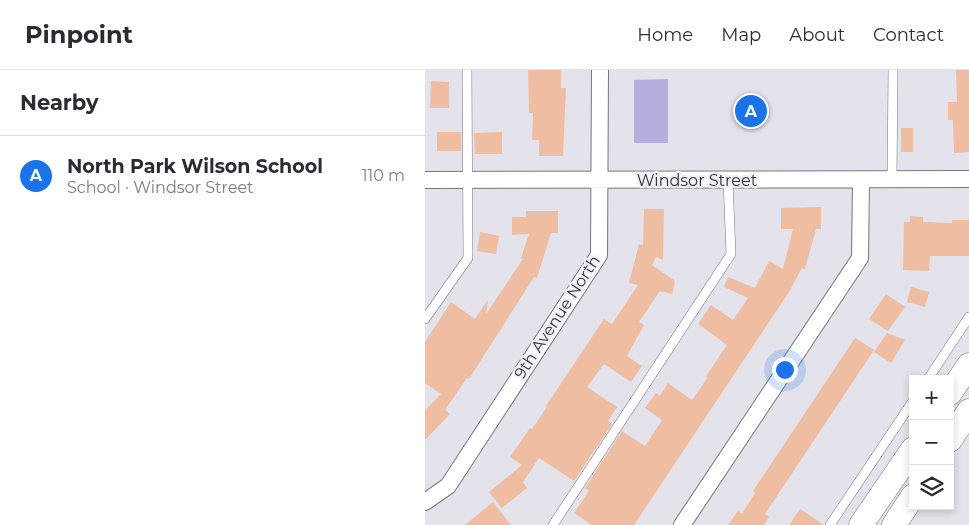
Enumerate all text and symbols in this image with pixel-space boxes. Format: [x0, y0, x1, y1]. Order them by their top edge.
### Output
text: Pinpoint [25, 20, 133, 49]
text: Home [637, 24, 693, 46]
text: Map [721, 24, 761, 46]
text: About [789, 24, 845, 46]
text: Contact [873, 24, 944, 46]
text: Nearby [20, 90, 99, 115]
pin: A [735, 92, 767, 130]
text: North Park Wilson School [67, 155, 323, 178]
text: A [30, 166, 42, 185]
text: 110 m [362, 166, 405, 185]
street label: Windsor Street [637, 171, 758, 190]
text: School · Windsor Street [67, 178, 254, 197]
street label: 9th Avenue North [510, 252, 604, 382]
your location [772, 357, 798, 383]
map controls [909, 375, 954, 510]
button: + [909, 375, 954, 420]
button: − [909, 420, 954, 465]
button: layers [909, 465, 954, 510]

